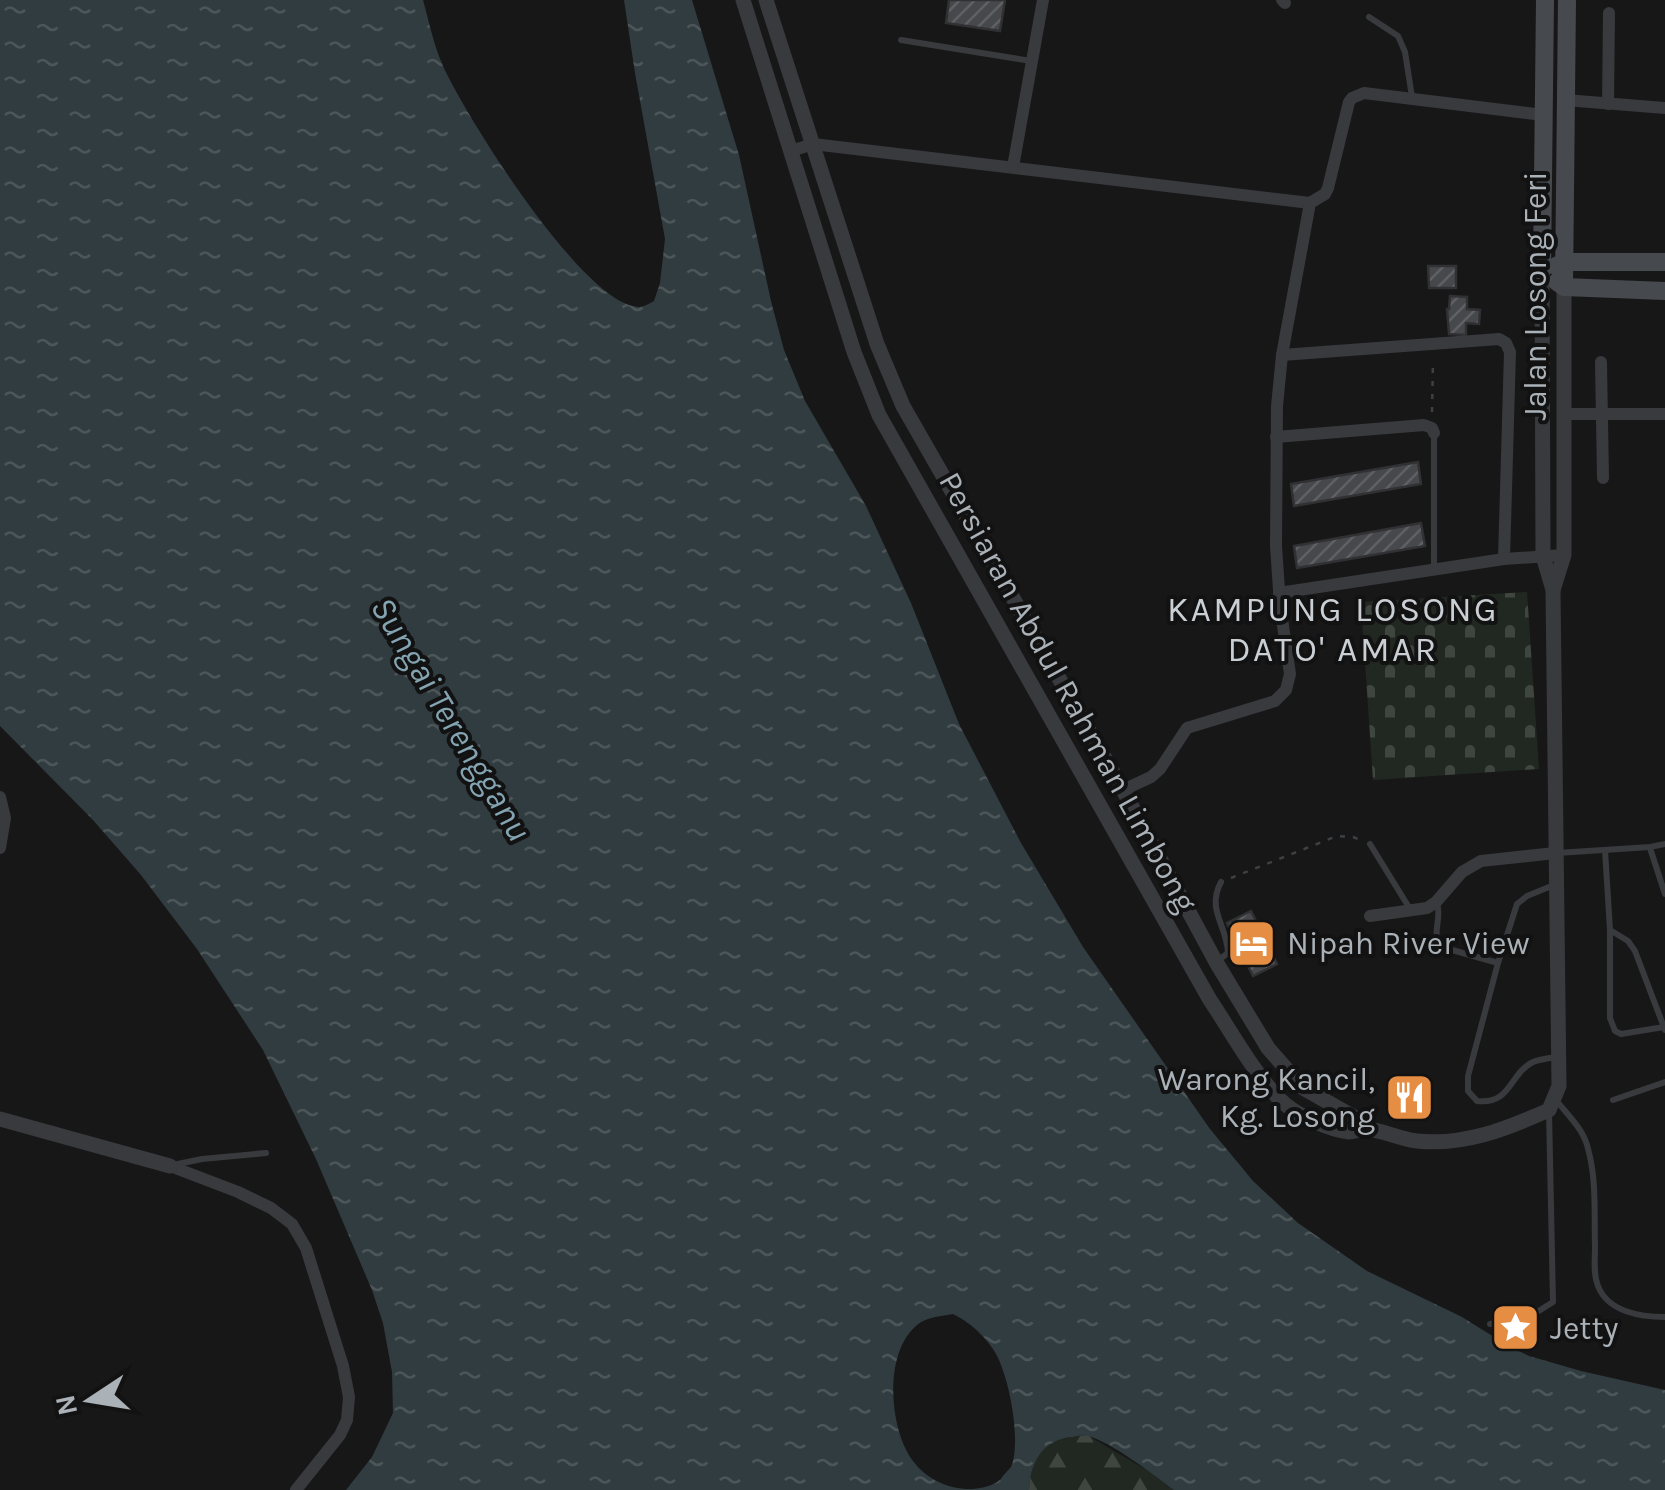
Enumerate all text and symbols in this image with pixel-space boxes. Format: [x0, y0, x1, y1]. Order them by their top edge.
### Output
street label: Jalan Losong Feri [1517, 171, 1554, 421]
street label: Persiaran Abdul Rahman Limbong [931, 466, 1205, 918]
water label: Sungai Terengganu [362, 589, 540, 849]
district label: KAMPUNG LOSONG DATO' AMAR [1167, 589, 1499, 670]
hotel icon: Nipah River View [1226, 917, 1278, 969]
place label: Nipah River View [1287, 925, 1530, 962]
place label: Warong Kancil, Kg. Losong [1158, 1061, 1375, 1135]
restaurant icon: Warong Kancil, Kg. Losong [1384, 1071, 1436, 1123]
place icon: Jetty [1489, 1302, 1541, 1354]
place label: Jetty [1550, 1310, 1618, 1347]
north arrow [40, 1350, 140, 1450]
text: N [48, 1392, 84, 1418]

